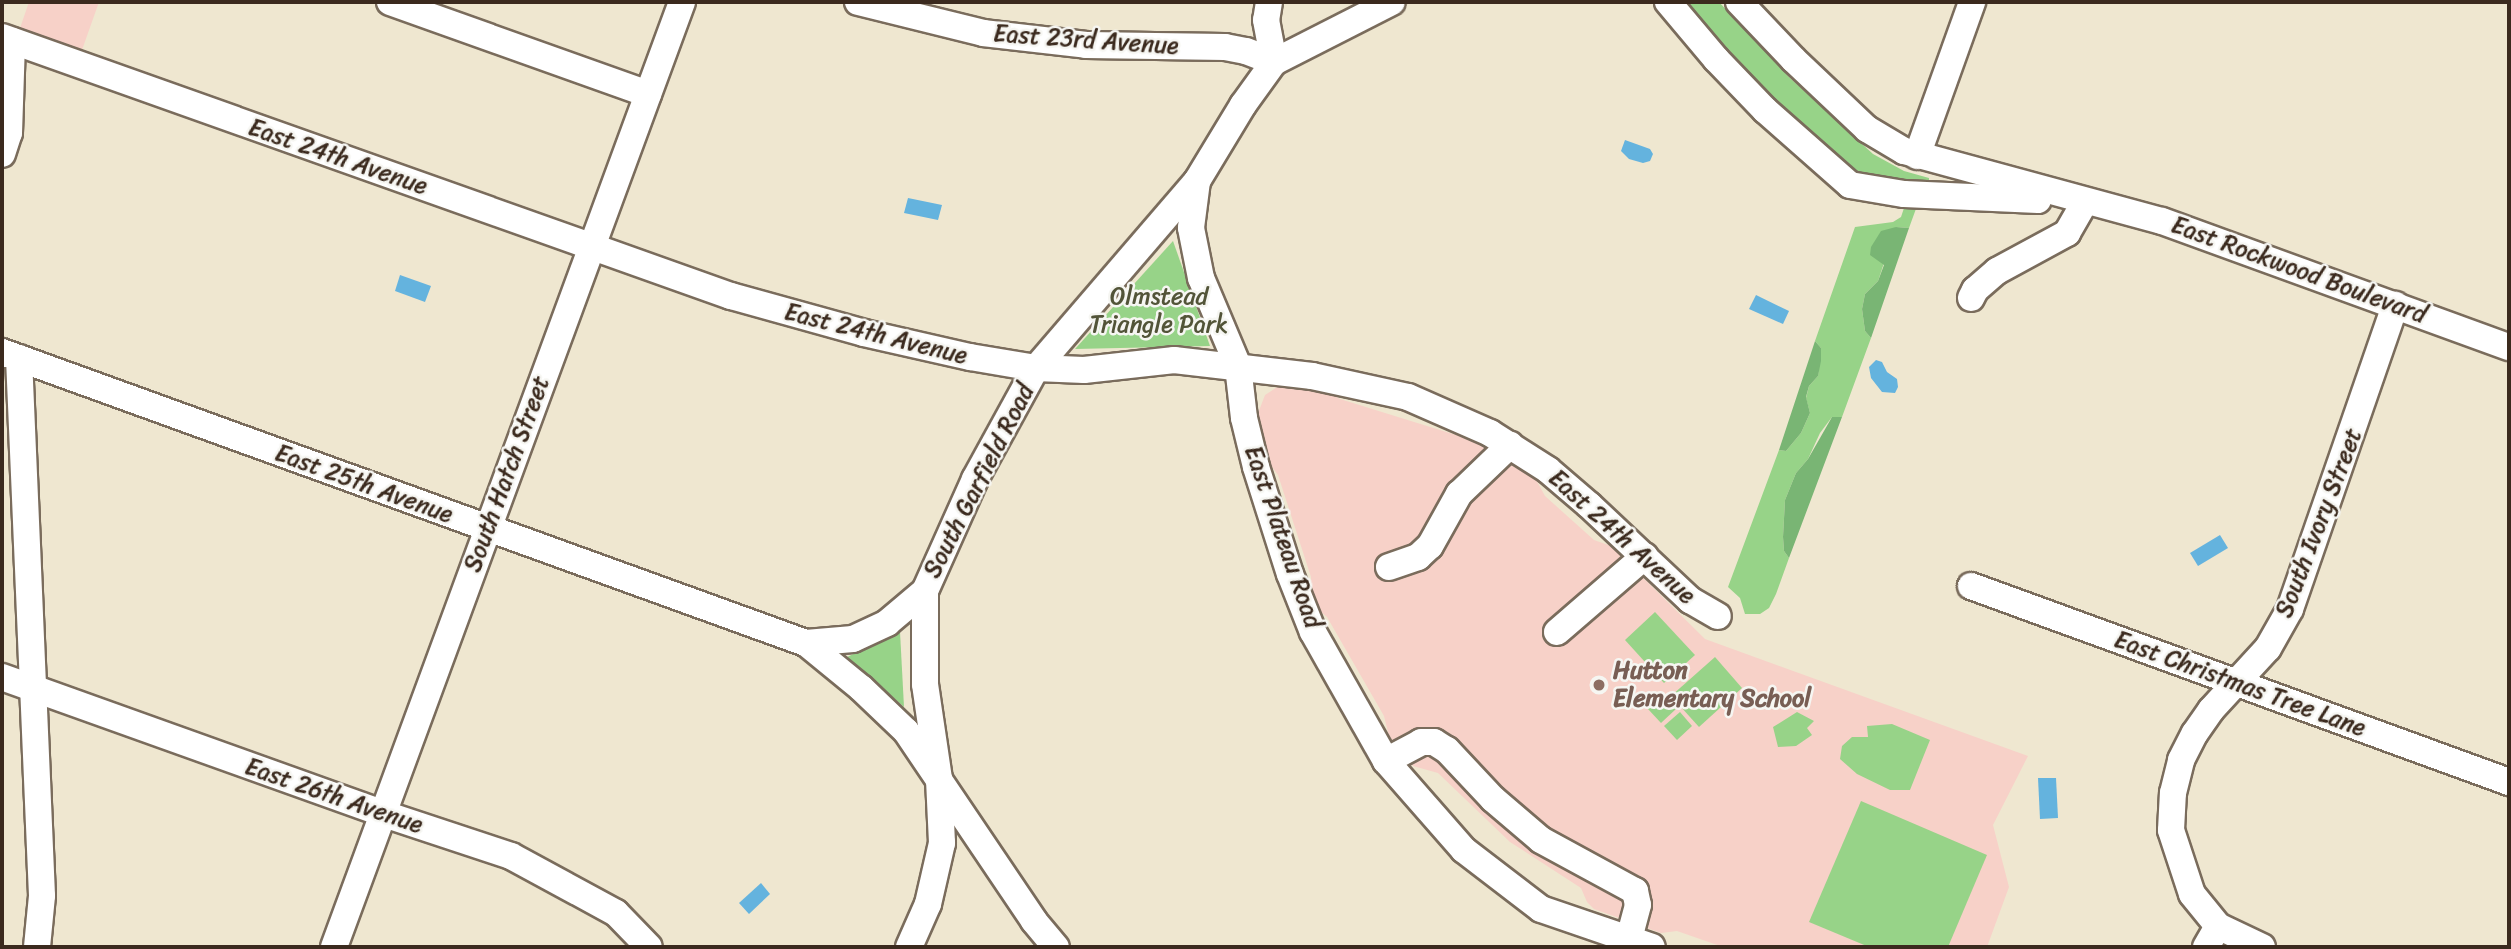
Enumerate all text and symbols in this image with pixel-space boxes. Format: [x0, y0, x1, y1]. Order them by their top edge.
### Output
street label: East 23rd Avenue [992, 19, 1180, 61]
street label: East 24th Avenue [244, 113, 432, 201]
street label: East Rockwood Boulevard [2168, 211, 2430, 329]
park label: Olmstead Triangle Park [1090, 283, 1228, 339]
street label: East 24th Avenue [781, 297, 971, 371]
street label: South Hatch Street [458, 371, 556, 577]
street label: South Garfield Road [918, 379, 1040, 583]
street label: South Ivory Street [2270, 424, 2368, 622]
street label: East 25th Avenue [271, 438, 457, 530]
street label: East Plateau Road [1238, 442, 1328, 632]
street label: East 24th Avenue [1543, 463, 1701, 611]
street label: East Christmas Tree Lane [2111, 625, 2369, 743]
place label: Hutton Elementary School [1613, 657, 1811, 713]
marker: Hutton Elementary School [1591, 677, 1607, 693]
street label: East 26th Avenue [241, 752, 427, 840]

